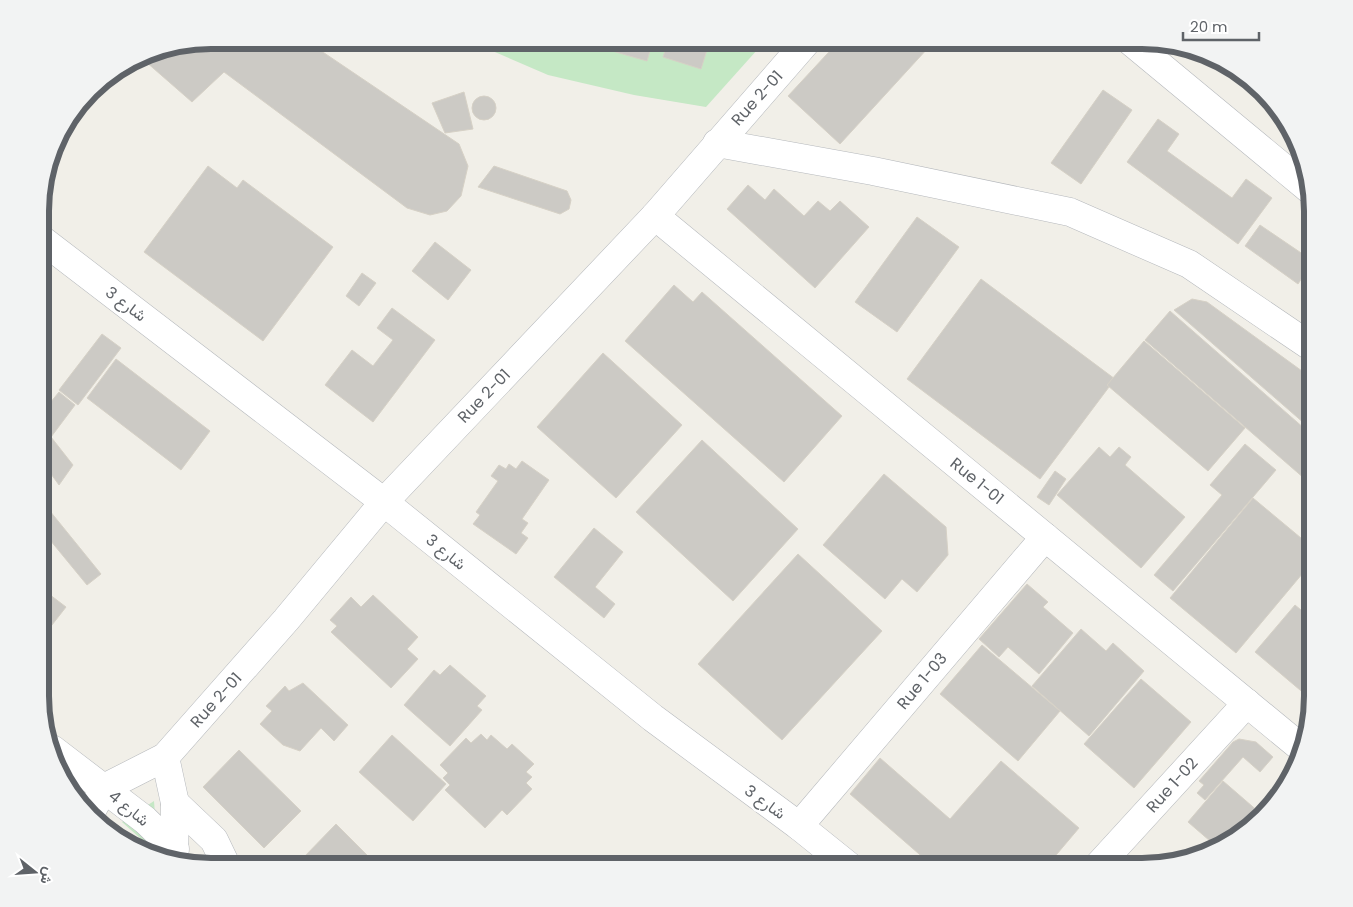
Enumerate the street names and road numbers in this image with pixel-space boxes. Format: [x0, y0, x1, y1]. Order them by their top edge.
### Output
street label: Rue 2-01 [726, 65, 788, 131]
street label: شارع 3 [101, 281, 151, 327]
street label: Rue 2-01 [452, 364, 516, 428]
street label: Rue 1-01 [945, 452, 1009, 510]
street label: شارع 3 [421, 529, 471, 575]
street label: Rue 1-03 [891, 648, 953, 714]
street label: Rue 2-01 [185, 667, 247, 733]
street label: Rue 1-02 [1141, 752, 1203, 818]
street label: شارع 3 [740, 779, 790, 825]
street label: شارع 4 [104, 784, 154, 832]

